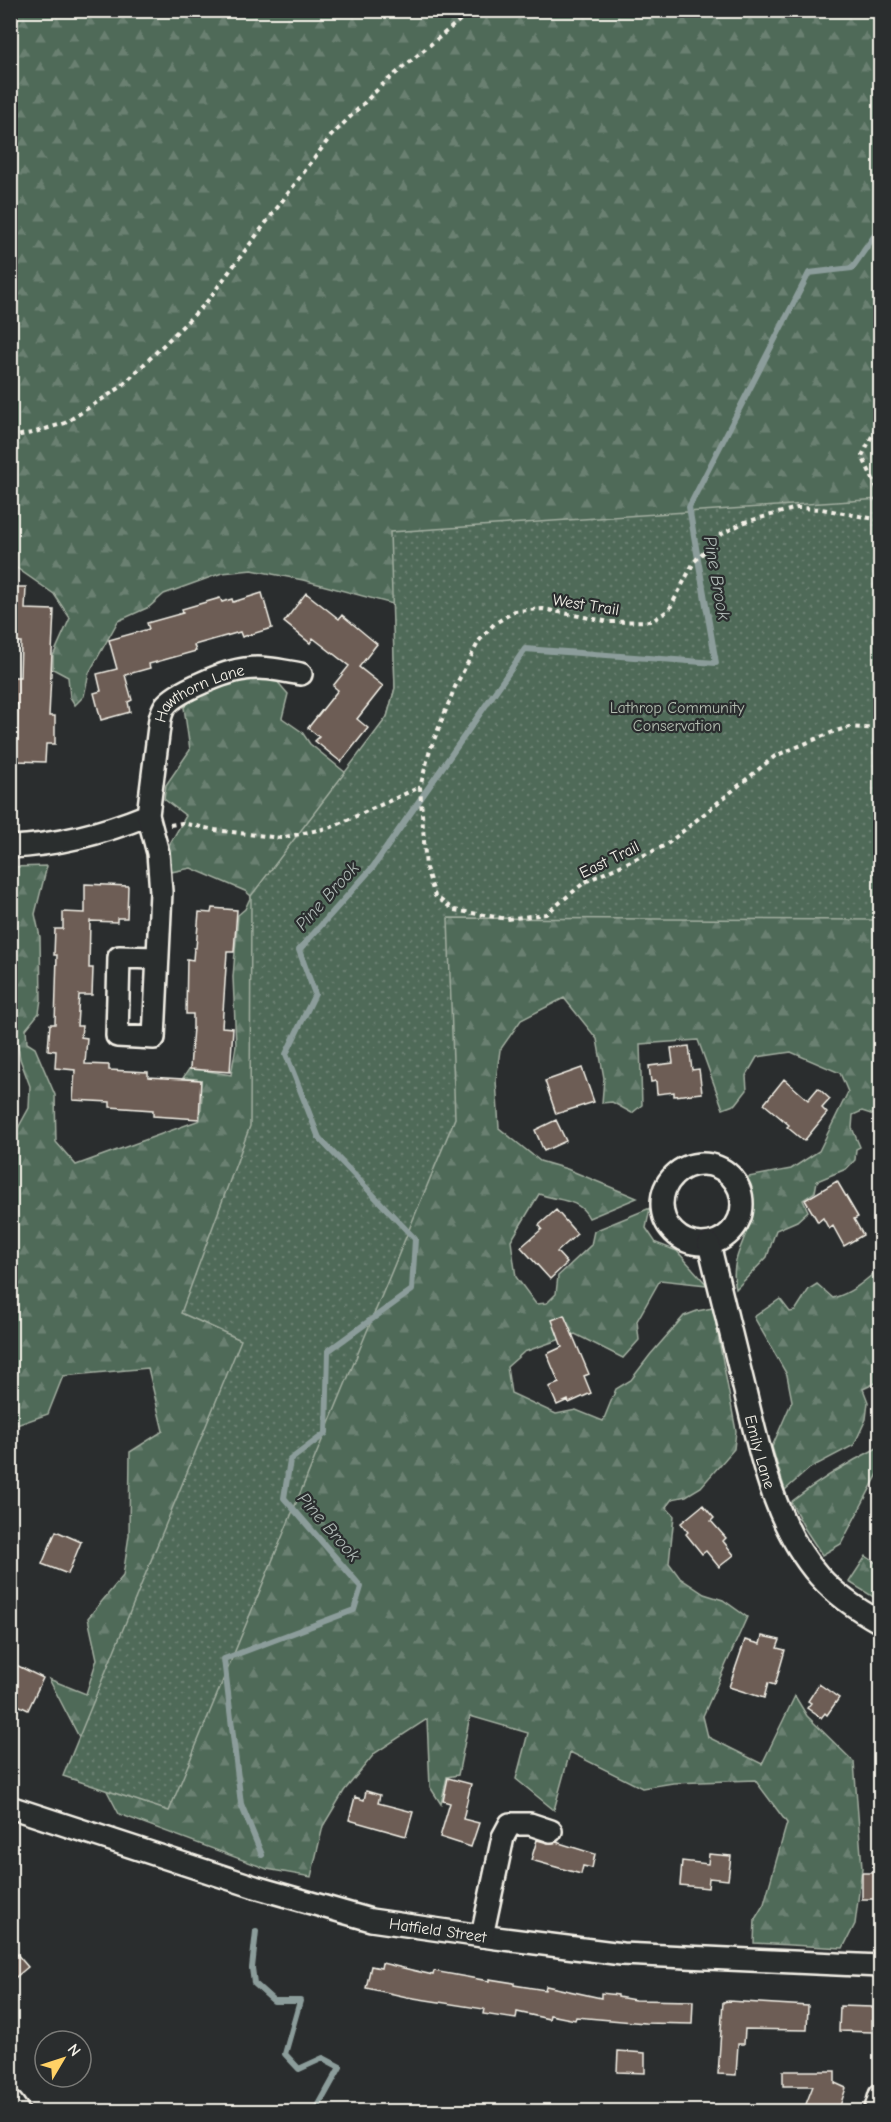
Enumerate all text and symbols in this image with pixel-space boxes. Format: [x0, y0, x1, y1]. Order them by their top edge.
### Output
water label: Pine Brook [699, 535, 734, 622]
street label: West Trail [551, 591, 620, 619]
street label: Hawthorn Lane [151, 661, 246, 725]
park label: Lathrop Community Conservation [610, 699, 745, 735]
street label: East Trail [577, 838, 642, 882]
water label: Pine Brook [291, 858, 364, 935]
street label: Emily Lane [741, 1413, 779, 1491]
water label: Pine Brook [293, 1488, 365, 1566]
street label: Hatfield Street [388, 1915, 488, 1947]
north arrow [33, 2029, 93, 2089]
text: N [64, 2040, 84, 2060]

